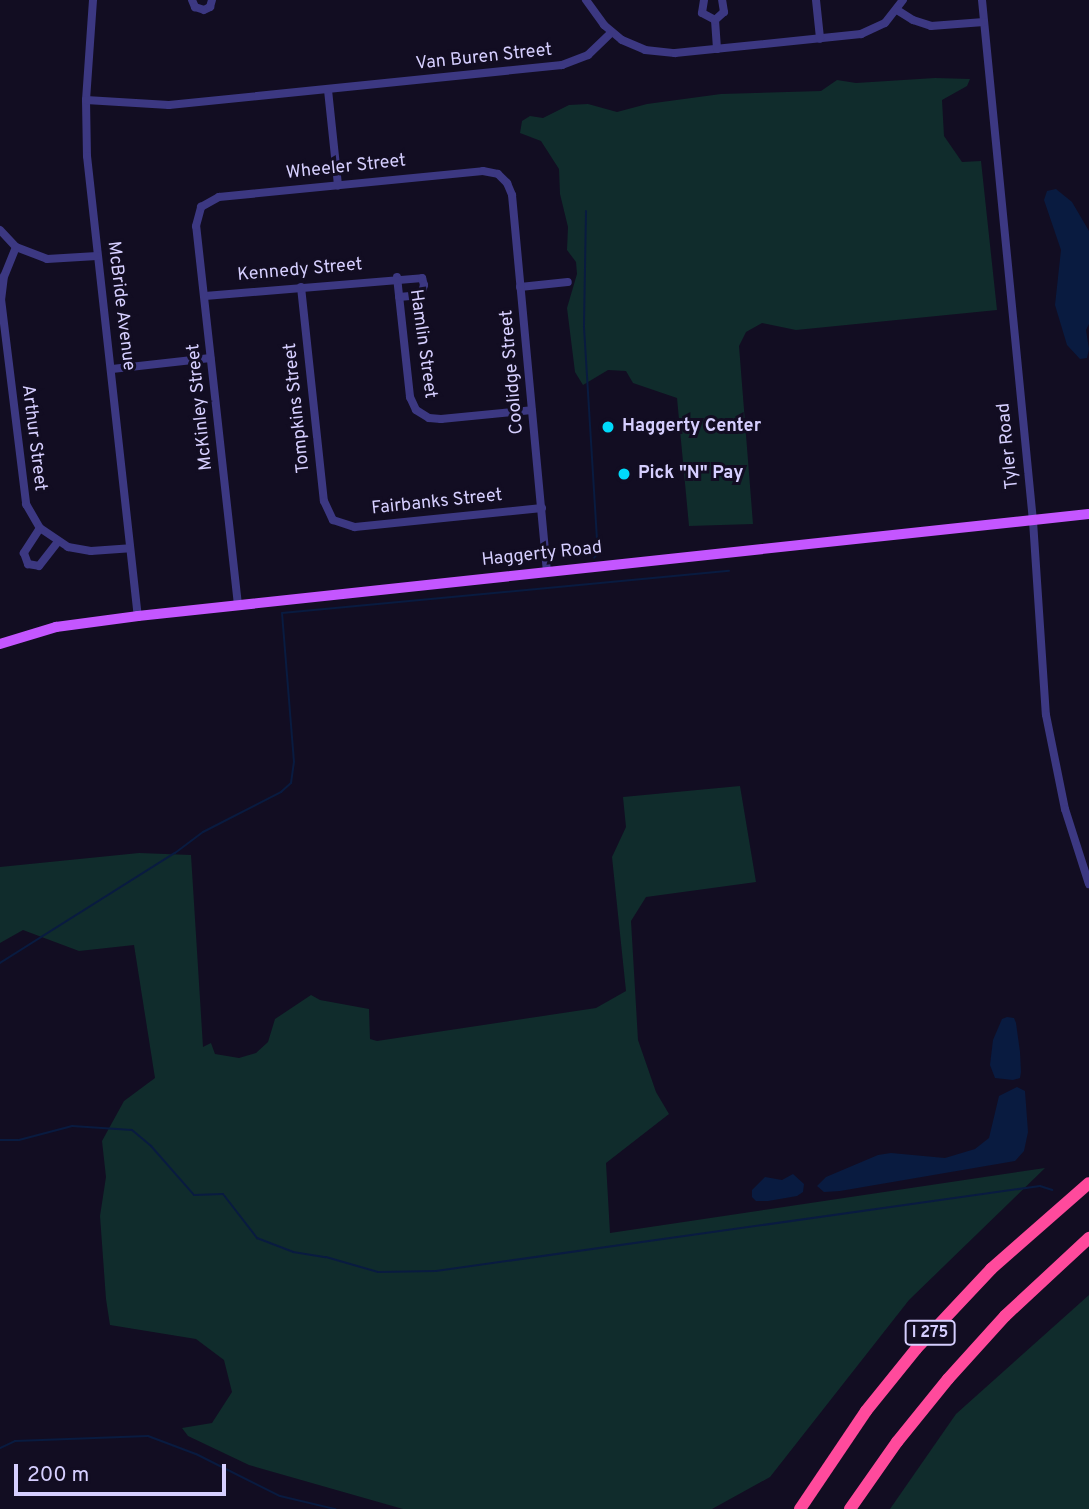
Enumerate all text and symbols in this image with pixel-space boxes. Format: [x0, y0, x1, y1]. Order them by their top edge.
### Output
street label: Van Buren Street [415, 40, 553, 76]
street label: Wheeler Street [285, 151, 407, 185]
street label: McBride Avenue [101, 240, 139, 372]
street label: Kennedy Street [237, 255, 363, 287]
street label: Hamlin Street [404, 288, 440, 400]
street label: Coolidge Street [497, 309, 529, 435]
street label: Tompkins Street [280, 342, 316, 474]
street label: McKinley Street [184, 343, 218, 471]
street label: Arthur Street [16, 384, 50, 492]
street label: Tyler Road [994, 402, 1024, 490]
place label: Haggerty Center [622, 416, 761, 438]
marker: Haggerty Center [600, 419, 616, 435]
place label: Pick "N" Pay [638, 463, 743, 485]
marker: Pick "N" Pay [616, 466, 632, 482]
street label: Fairbanks Street [371, 485, 503, 521]
street label: Haggerty Road [481, 538, 603, 572]
road number: I 275 [904, 1320, 956, 1345]
scale bar [18, 1450, 229, 1494]
text: 200 m [27, 1462, 89, 1489]

